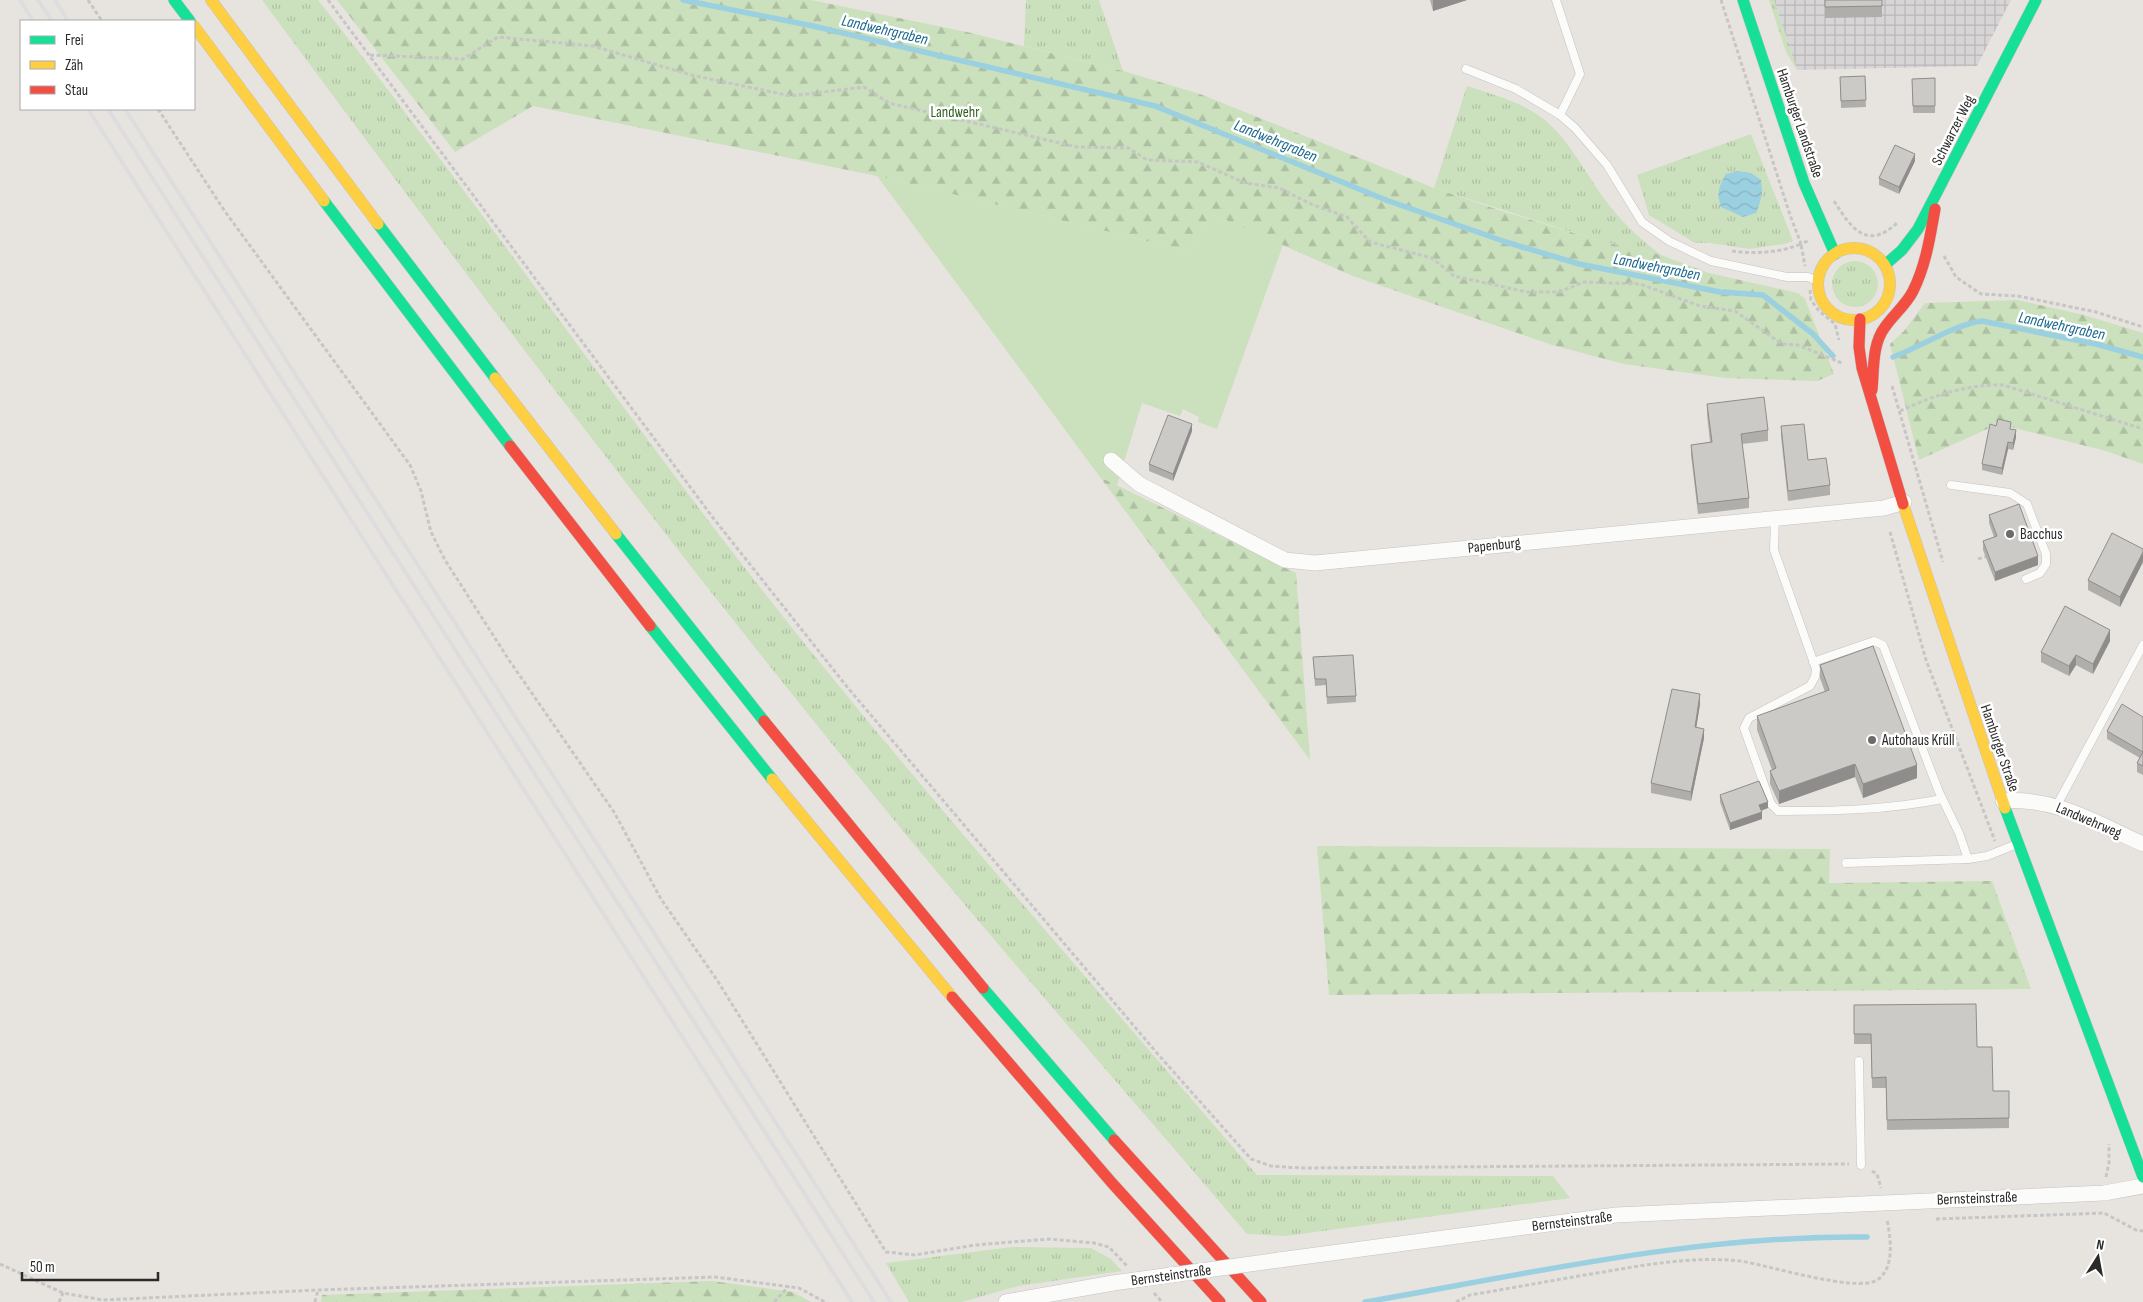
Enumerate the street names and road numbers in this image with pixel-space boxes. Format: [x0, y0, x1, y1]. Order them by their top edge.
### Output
street label: Hamburger Landstraße [1772, 66, 1827, 180]
street label: Schwarzer Weg [1928, 92, 1979, 169]
street label: Papenburg [1467, 533, 1521, 558]
street label: Hamburger Straße [1976, 702, 2023, 794]
street label: Landwehrweg [2053, 798, 2125, 843]
street label: Bernsteinstraße [1936, 1188, 2018, 1209]
street label: Bernsteinstraße [1531, 1207, 1613, 1236]
street label: Bernsteinstraße [1130, 1260, 1212, 1291]

